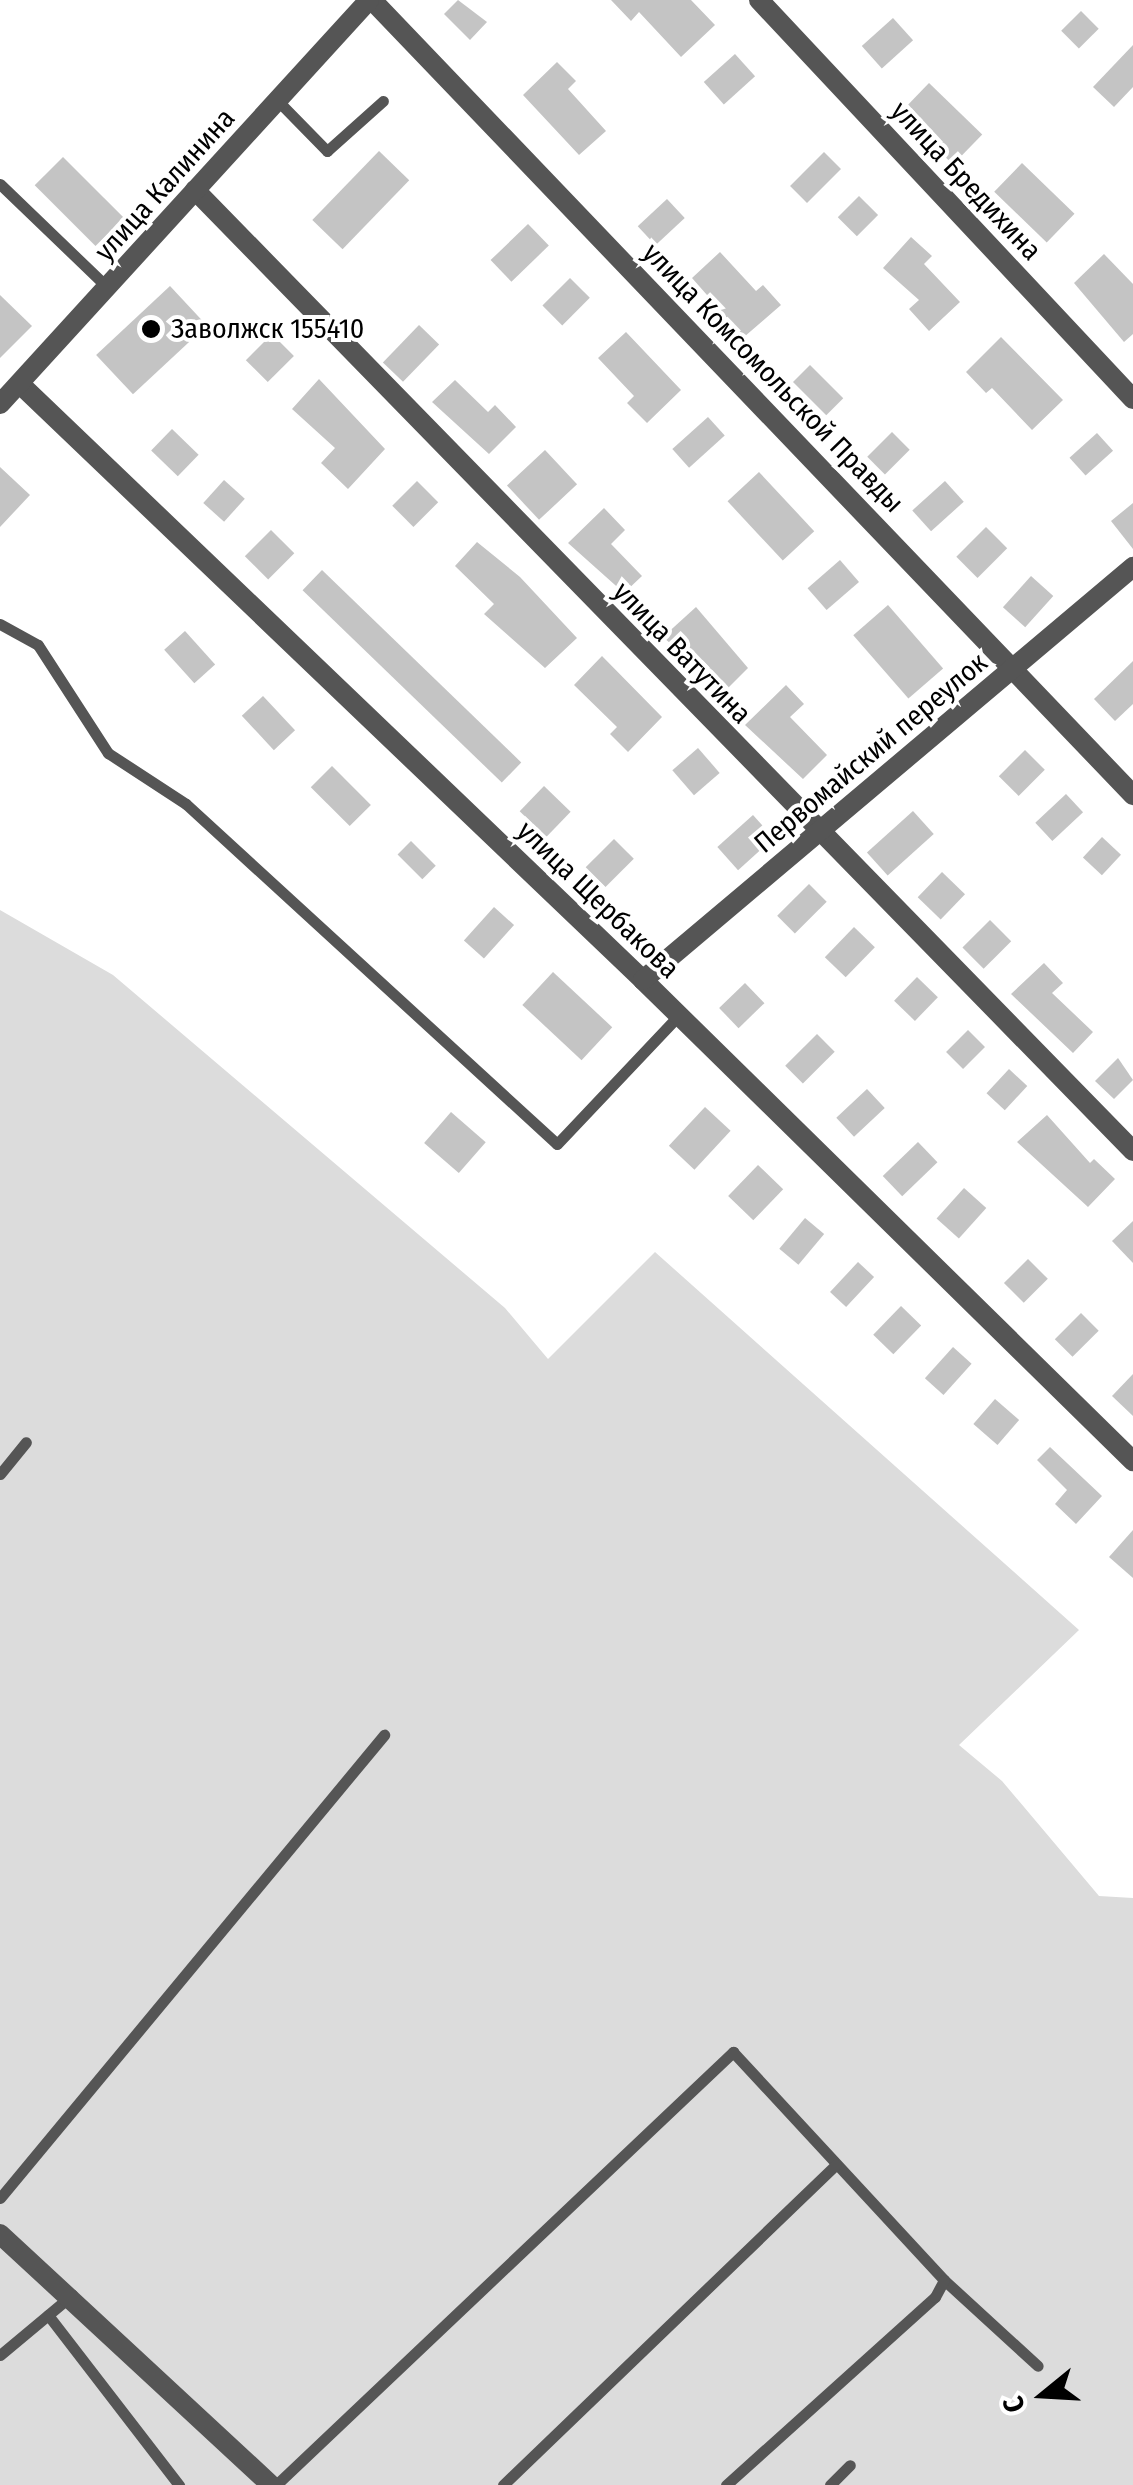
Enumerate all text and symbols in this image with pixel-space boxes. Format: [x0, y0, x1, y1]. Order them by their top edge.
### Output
street label: улица Бредихина [884, 95, 1048, 267]
street label: улица Калинина [88, 102, 242, 268]
street label: улица Комсомольской Правды [635, 236, 911, 520]
place label: Заволжск 155410 [171, 312, 364, 346]
marker: Заволжск 155410 [140, 318, 162, 340]
street label: улица Ватутина [606, 575, 758, 731]
street label: Первомайский переулок [748, 646, 994, 860]
street label: улица Щербакова [510, 814, 686, 986]
north arrow [993, 2345, 1093, 2445]
text: С [996, 2392, 1032, 2417]

